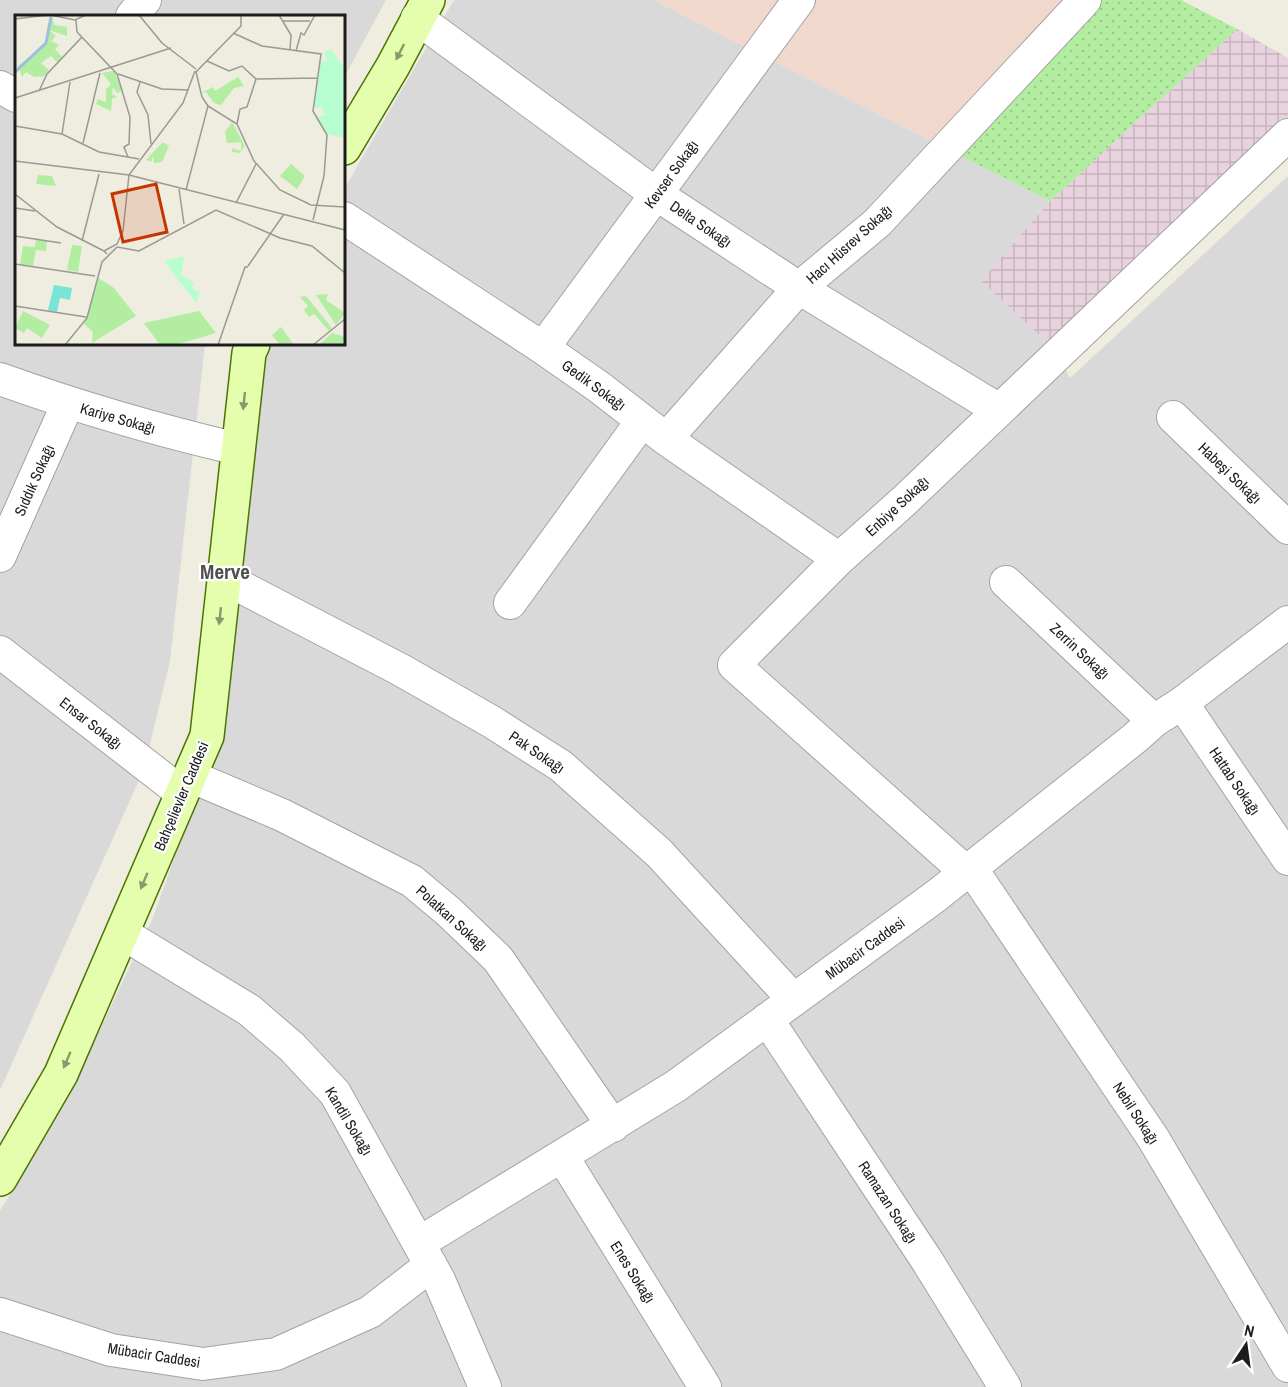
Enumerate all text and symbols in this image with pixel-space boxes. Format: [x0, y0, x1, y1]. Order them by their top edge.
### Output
inset map [15, 15, 345, 345]
one-way arrow [396, 43, 405, 60]
street label: Kevser Sokağı [639, 135, 703, 213]
street label: Delta Sokağı [666, 196, 736, 252]
street label: Hacı Hüsrev Sokağı [801, 200, 897, 288]
street label: Gedik Sokağı [558, 355, 630, 415]
one-way arrow [239, 392, 249, 411]
street label: Kariye Sokağı [78, 397, 158, 439]
street label: Habeşi Sokağı [1194, 437, 1266, 509]
street label: Sıddık Sokağı [9, 441, 59, 519]
street label: Enbiye Sokağı [861, 471, 933, 541]
district label: Merve [200, 557, 250, 586]
one-way arrow [215, 606, 225, 625]
street label: Zerrin Sokağı [1046, 618, 1114, 684]
street label: Ensar Sokağı [55, 692, 127, 754]
street label: Pak Sokağı [505, 726, 569, 778]
street label: Bahçelievler Caddesi [148, 738, 214, 854]
street label: Hattab Sokağı [1204, 743, 1266, 819]
one-way arrow [139, 872, 148, 890]
street label: Polatkan Sokağı [412, 880, 492, 956]
street label: Mübacir Caddesi [821, 912, 909, 984]
one-way arrow [62, 1052, 72, 1070]
street label: Nebil Sokağı [1108, 1078, 1164, 1148]
street label: Kandil Sokağı [320, 1083, 378, 1159]
street label: Ramazan Sokağı [853, 1157, 923, 1247]
street label: Enes Sokağı [606, 1237, 660, 1307]
north arrow [1216, 1315, 1276, 1375]
text: N [1242, 1319, 1256, 1342]
street label: Mübacir Caddesi [106, 1337, 202, 1373]

